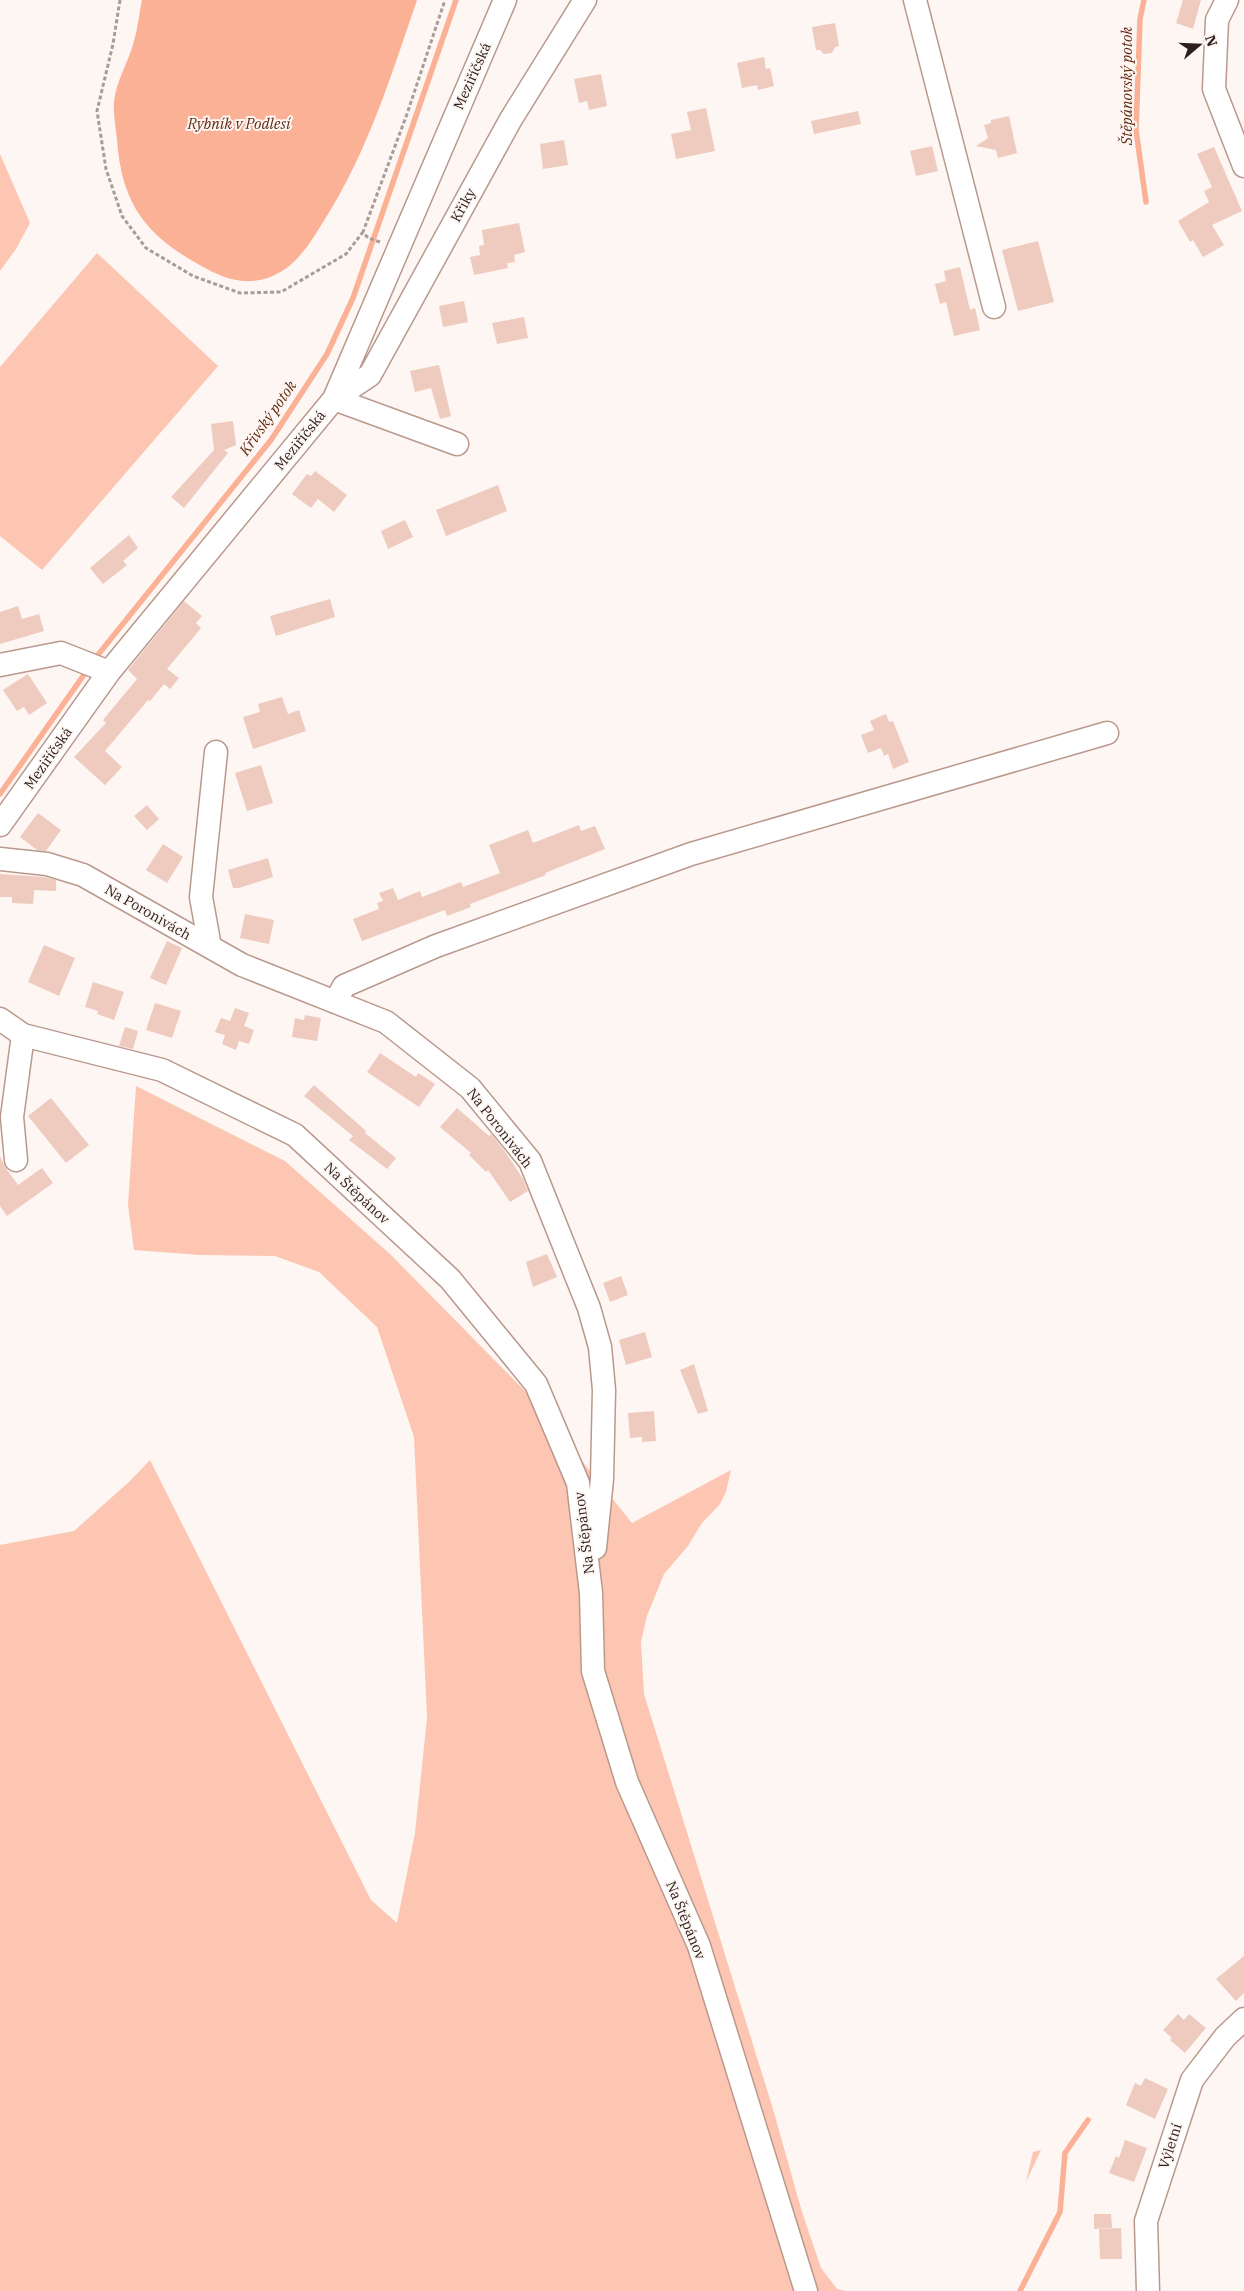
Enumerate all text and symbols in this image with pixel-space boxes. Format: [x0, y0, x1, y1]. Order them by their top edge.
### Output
north arrow [1174, 20, 1224, 70]
water label: Štěpánovský potok [1117, 27, 1136, 146]
text: N [1201, 33, 1222, 49]
street label: Meziříčská [449, 39, 495, 112]
water label: Rybník v Podlesí [186, 114, 292, 133]
street label: Křiky [446, 184, 480, 225]
water label: Křivský potok [234, 376, 300, 460]
street label: Meziříčská [270, 406, 330, 474]
street label: Meziříčská [20, 723, 76, 793]
street label: Na Poronivách [102, 880, 194, 944]
street label: Na Poronivách [463, 1084, 537, 1172]
street label: Na Štěpánov [321, 1157, 395, 1228]
street label: Na Štěpánov [569, 1490, 598, 1575]
street label: Na Štěpánov [662, 1878, 711, 1962]
street label: Výletní [1154, 2121, 1186, 2171]

